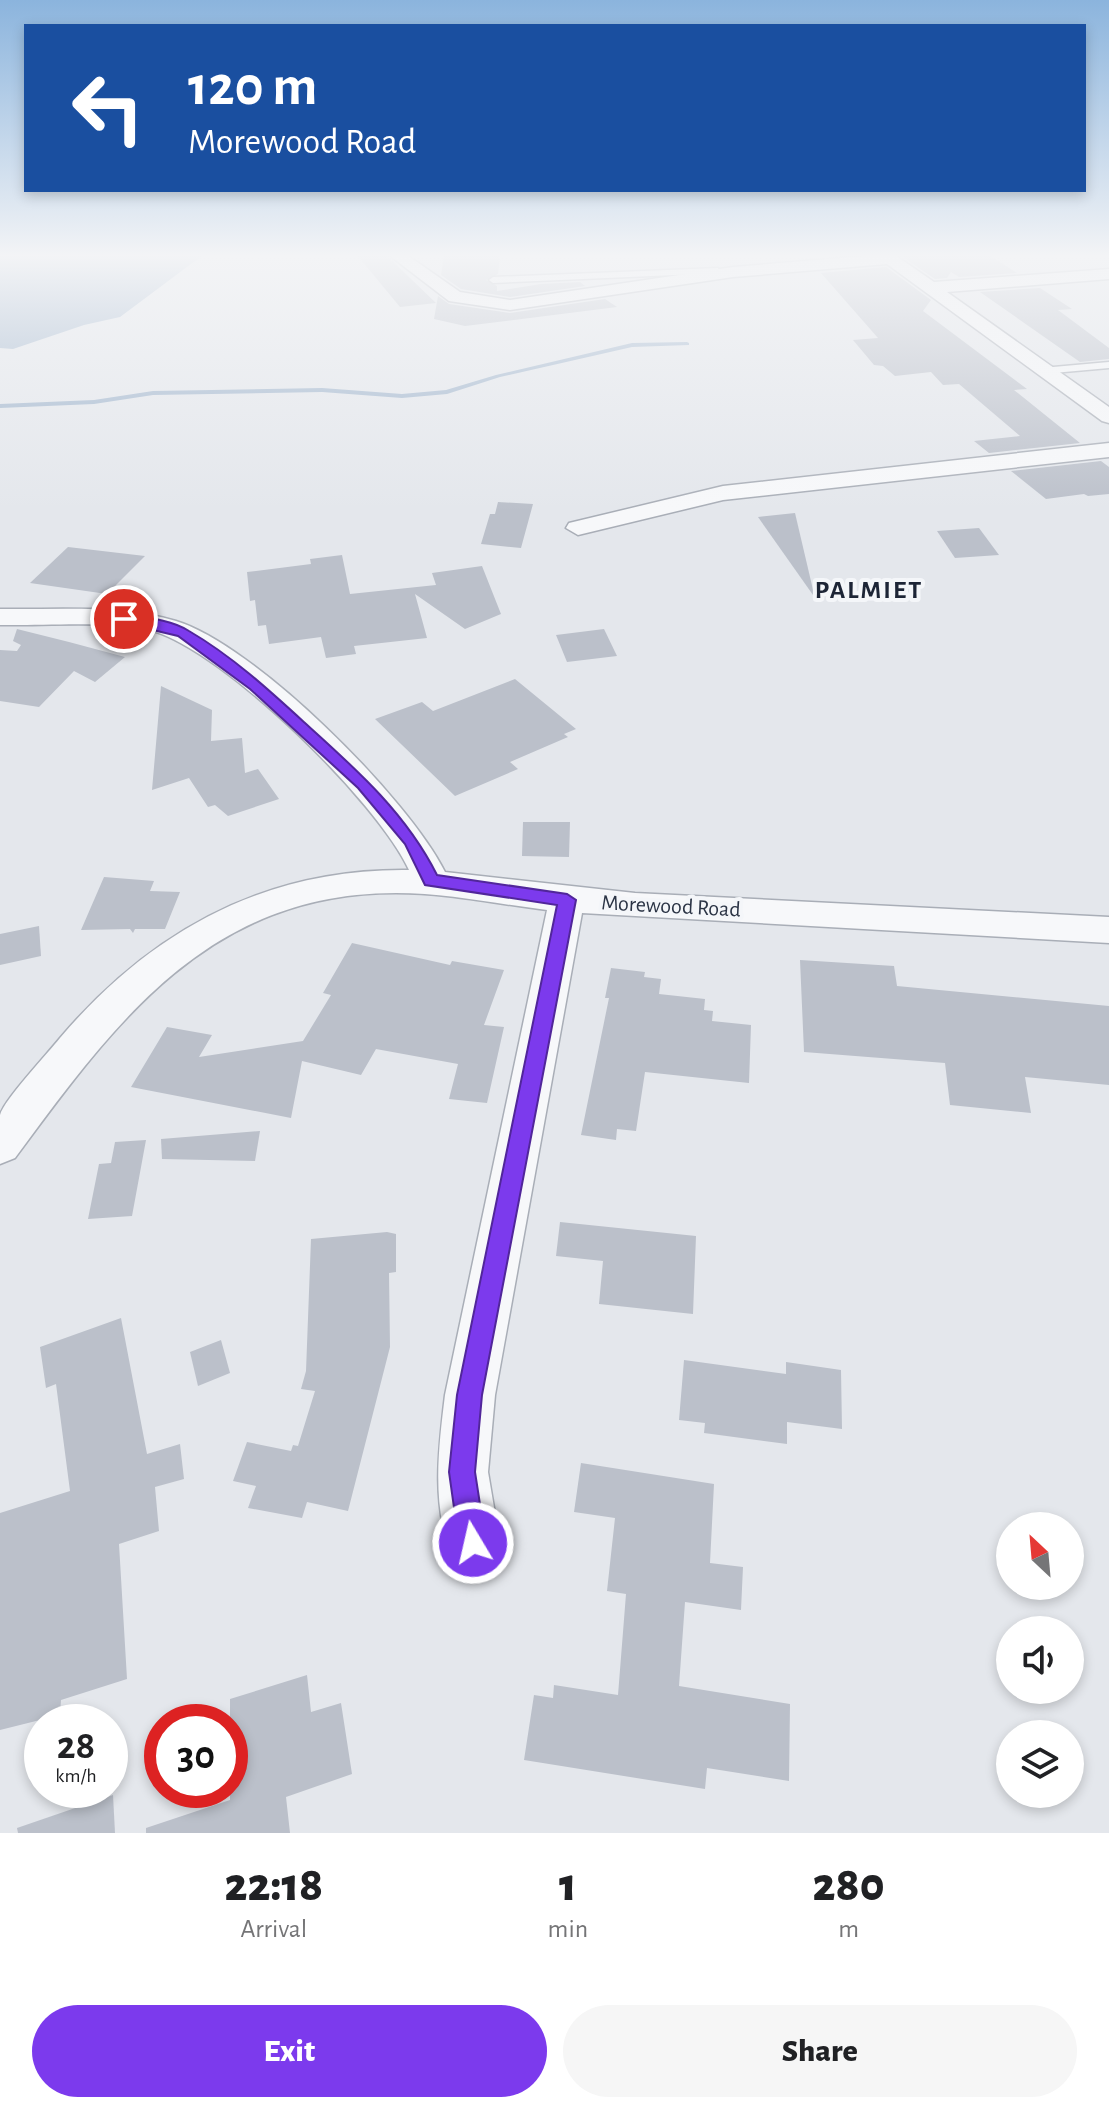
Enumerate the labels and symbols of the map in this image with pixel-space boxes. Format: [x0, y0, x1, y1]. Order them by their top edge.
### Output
district label: PALMIET [815, 577, 923, 603]
pin [90, 585, 158, 653]
street label: Morewood Road [601, 891, 741, 921]
position arrow [431, 1501, 515, 1585]
north arrow [996, 1512, 1084, 1600]
speed limit sign: 30 [144, 1704, 248, 1808]

